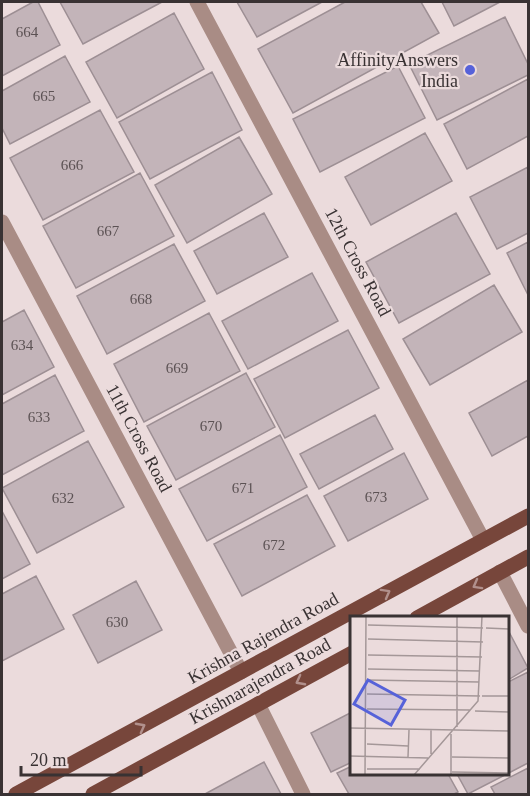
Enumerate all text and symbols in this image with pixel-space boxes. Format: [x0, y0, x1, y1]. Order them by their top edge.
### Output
house number: 664 [16, 24, 39, 40]
place label: AffinityAnswers India [337, 50, 458, 91]
marker: AffinityAnswers India [463, 63, 477, 77]
house number: 665 [33, 88, 55, 104]
house number: 666 [61, 157, 84, 173]
street label: 12th Cross Road [321, 204, 395, 320]
house number: 667 [97, 223, 120, 239]
house number: 668 [130, 291, 152, 307]
house number: 634 [11, 337, 34, 353]
house number: 669 [166, 360, 188, 376]
street label: 11th Cross Road [102, 381, 176, 495]
house number: 633 [28, 409, 50, 425]
house number: 670 [200, 418, 222, 434]
house number: 671 [232, 480, 254, 496]
house number: 673 [365, 489, 387, 505]
house number: 632 [52, 490, 74, 506]
house number: 672 [263, 537, 285, 553]
one-way arrow [473, 578, 483, 589]
street label: Krishna Rajendra Road [184, 588, 342, 688]
one-way arrow [380, 589, 391, 600]
house number: 630 [106, 614, 128, 630]
inset map [350, 616, 509, 775]
street label: Krishnarajendra Road [186, 634, 334, 728]
one-way arrow [296, 674, 306, 685]
one-way arrow [135, 723, 146, 734]
scale bar [21, 739, 141, 777]
text: 20 m [30, 750, 67, 770]

